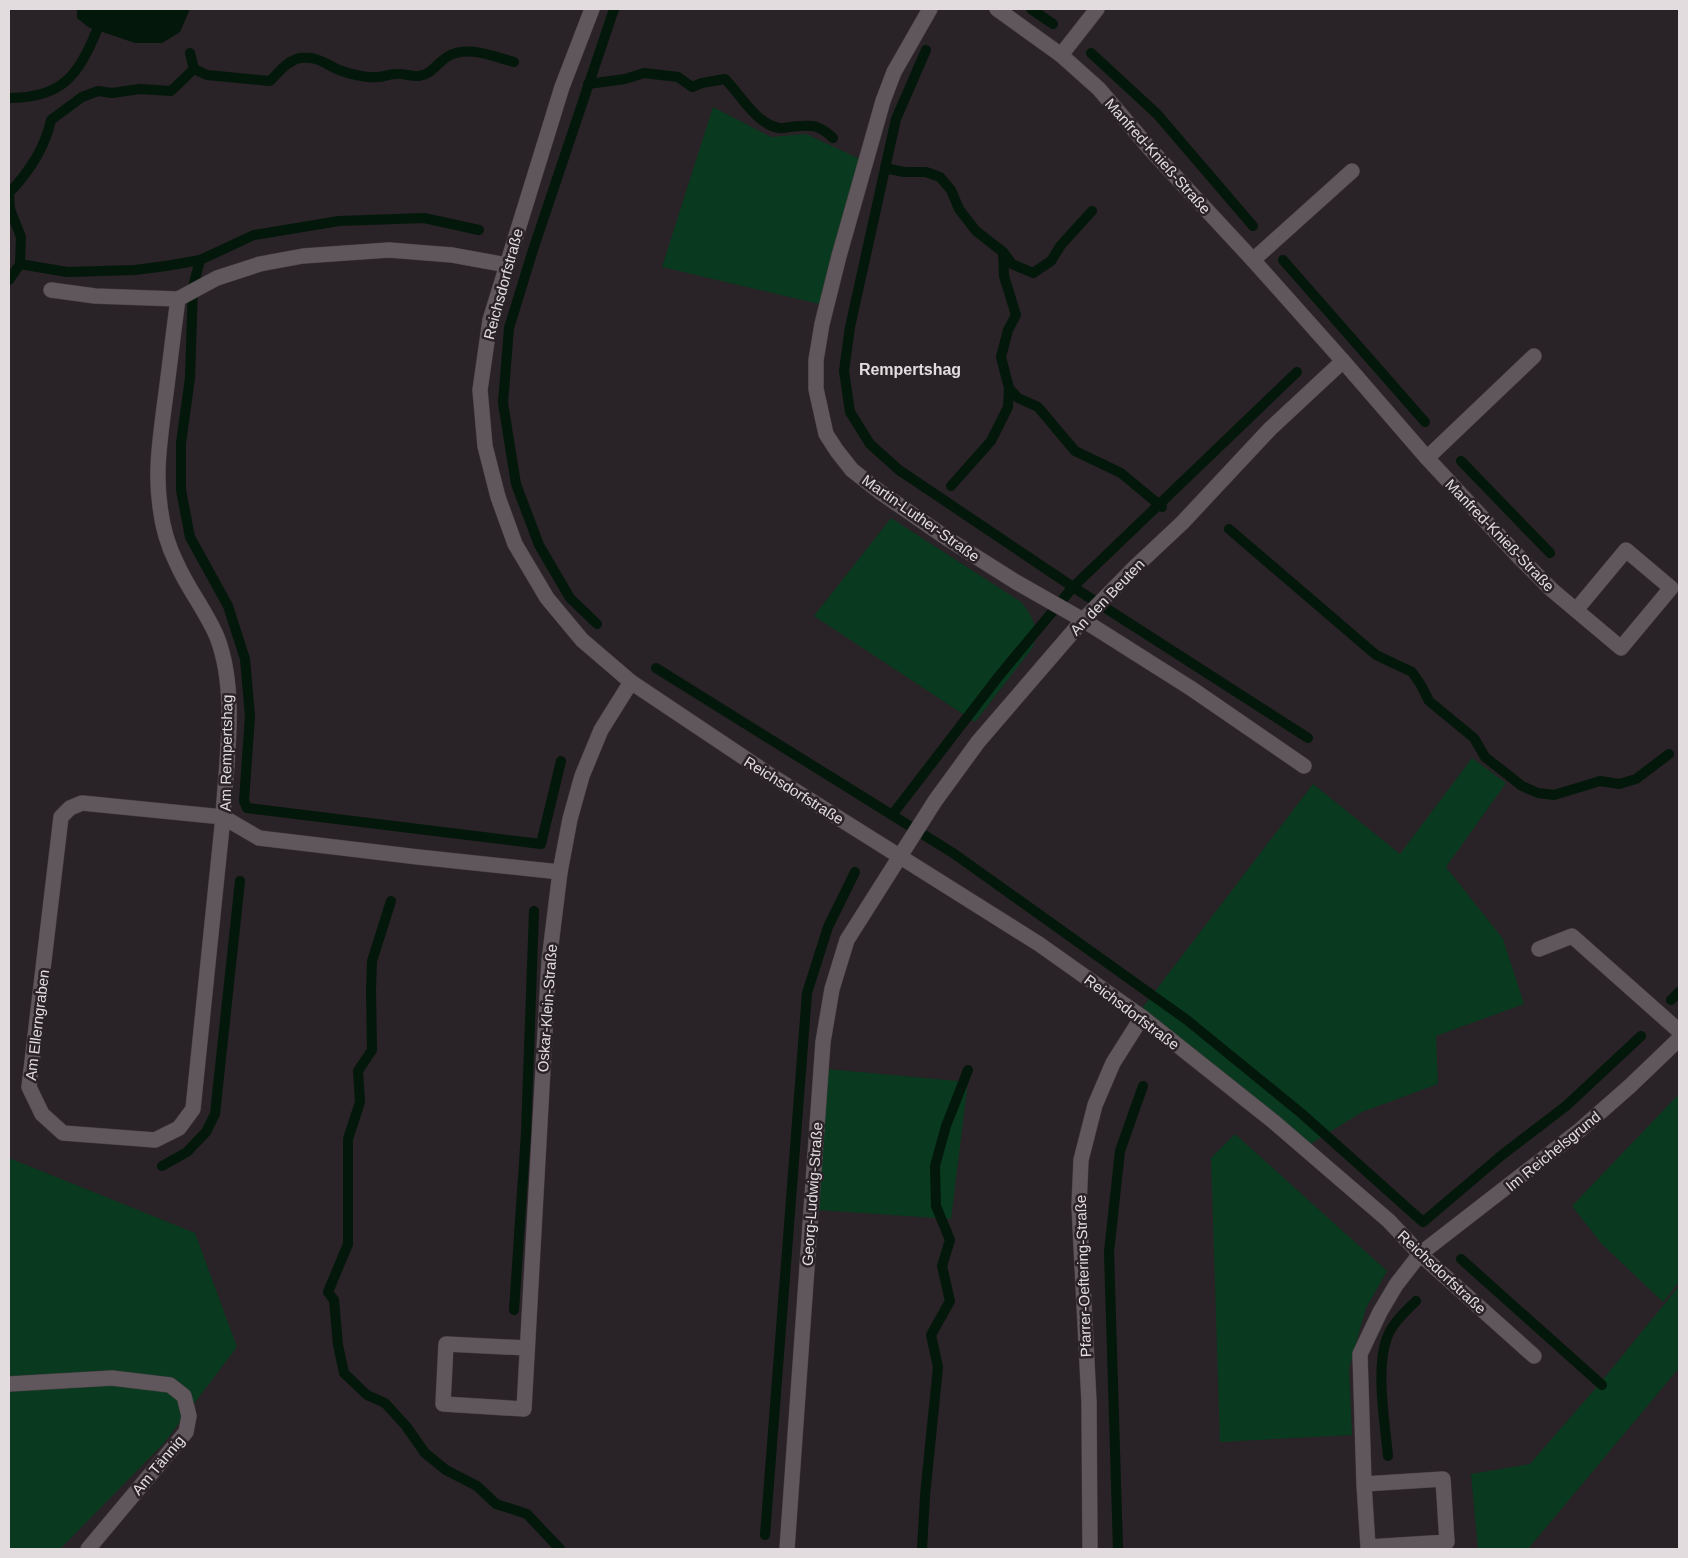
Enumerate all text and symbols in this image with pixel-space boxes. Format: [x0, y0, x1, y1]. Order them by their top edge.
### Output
street label: Manfred-Knieß-Straße [1102, 95, 1214, 217]
street label: Reichsdorfstraße [480, 227, 526, 341]
district label: Rempertshag [859, 361, 961, 378]
street label: Martin-Luther-Straße [859, 471, 983, 565]
street label: Manfred-Knieß-Straße [1442, 475, 1558, 595]
street label: An den Beuten [1066, 555, 1148, 639]
street label: Am Rempertshag [216, 695, 236, 811]
street label: Reichsdorfstraße [741, 753, 847, 827]
street label: Oskar-Klein-Straße [534, 943, 560, 1073]
street label: Am Ellerngraben [22, 969, 52, 1081]
street label: Reichsdorfstraße [1081, 971, 1183, 1053]
street label: Im Reichelsgrund [1502, 1108, 1604, 1194]
street label: Georg-Ludwig-Straße [798, 1121, 826, 1267]
street label: Pfarrer-Oeftering-Straße [1072, 1194, 1094, 1358]
street label: Reichsdorfstraße [1394, 1227, 1490, 1317]
street label: Am Tännig [128, 1432, 188, 1498]

